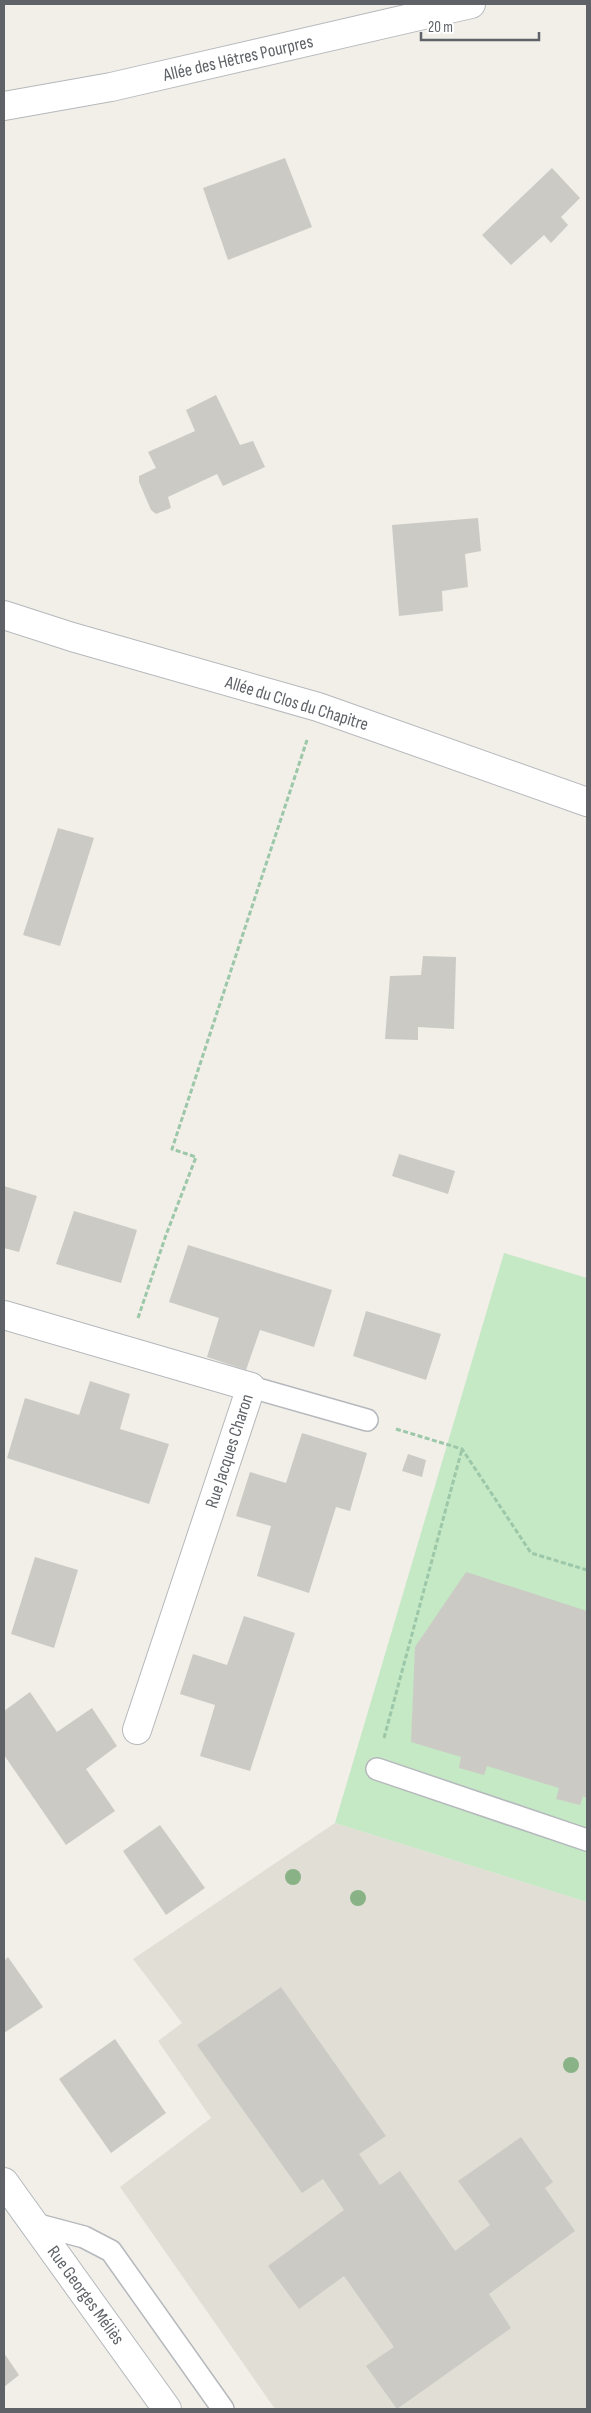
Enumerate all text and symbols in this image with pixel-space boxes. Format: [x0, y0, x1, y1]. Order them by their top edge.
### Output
scale bar [421, 10, 538, 42]
text: 20 m [428, 18, 453, 37]
street label: Allée des Hêtres Pourpres [160, 31, 315, 86]
street label: Allée du Clos du Chapitre [222, 671, 371, 735]
street label: Rue Jacques Charon [201, 1391, 258, 1511]
street label: Rue Georges Méliès [43, 2242, 128, 2349]

